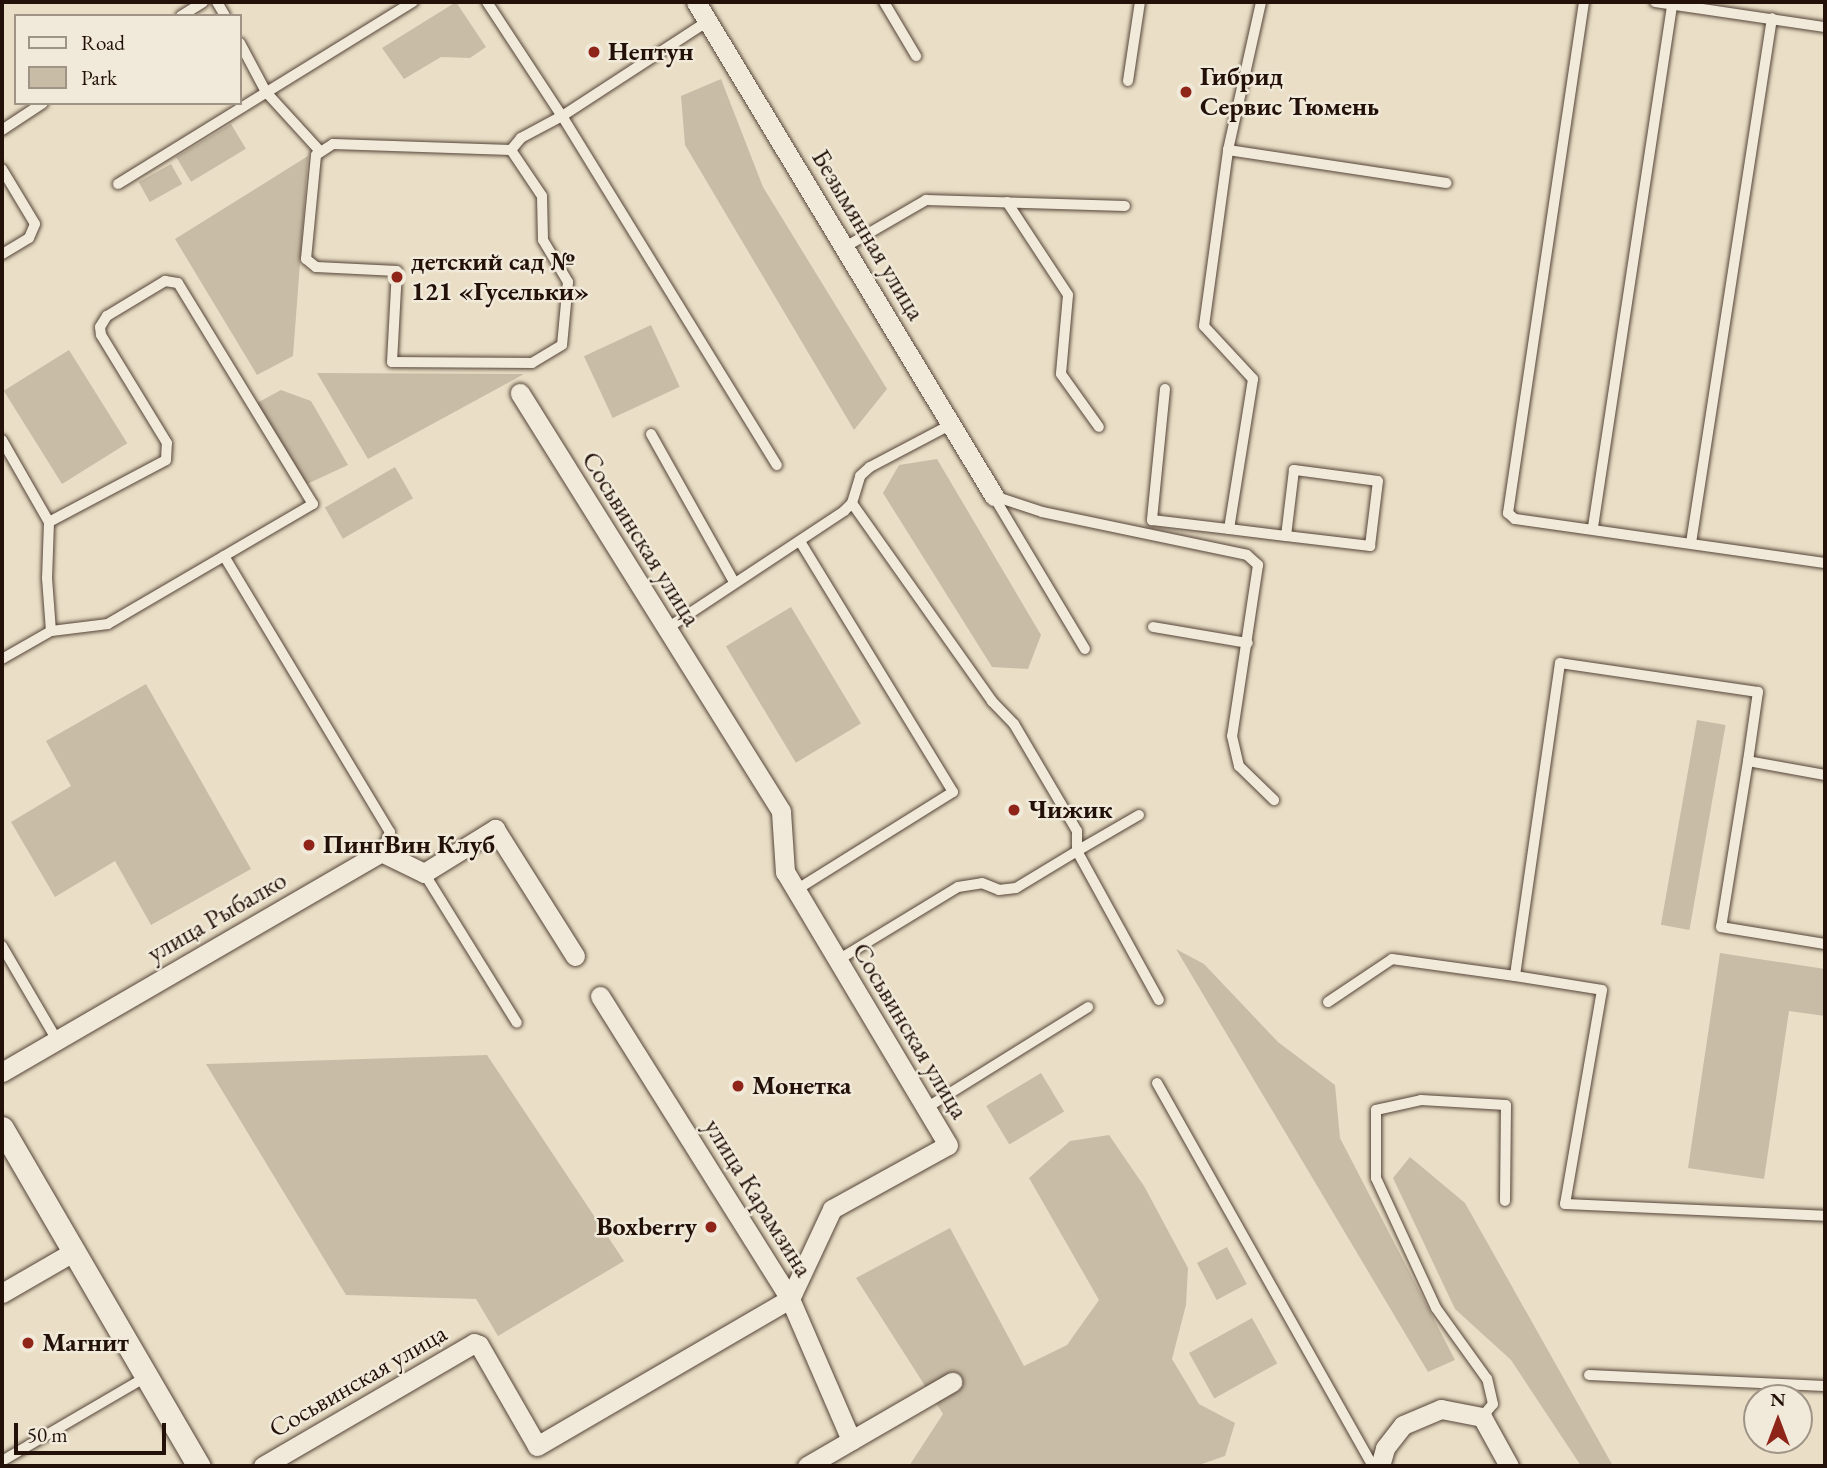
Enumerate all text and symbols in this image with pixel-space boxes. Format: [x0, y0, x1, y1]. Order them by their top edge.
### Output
legend [14, 14, 242, 105]
text: Road [81, 29, 125, 56]
place label: Нептун [608, 36, 694, 68]
marker: Нептун [586, 44, 602, 60]
place label: Гибрид Сервис Тюмень [1200, 61, 1379, 122]
text: Park [81, 64, 117, 91]
marker: Гибрид Сервис Тюмень [1178, 84, 1194, 100]
street label: Безымянная улица [805, 144, 931, 326]
place label: детский сад № 121 «Гусельки» [411, 246, 589, 308]
marker: детский сад № 121 «Гусельки» [389, 269, 405, 285]
street label: Сосьвинская улица [575, 446, 707, 632]
place label: Чижик [1028, 794, 1113, 826]
marker: Чижик [1006, 802, 1022, 818]
place label: ПингВин Клуб [323, 829, 495, 861]
marker: ПингВин Клуб [301, 837, 317, 853]
street label: улица Рыбалко [142, 865, 292, 969]
street label: Сосьвинская улица [845, 937, 975, 1125]
place label: Монетка [752, 1070, 851, 1102]
marker: Монетка [730, 1078, 746, 1094]
street label: улица Карамзина [697, 1113, 819, 1283]
place label: Boxberry [596, 1211, 697, 1243]
marker: Boxberry [703, 1219, 719, 1235]
street label: Сосьвинская улица [264, 1317, 452, 1445]
place label: Магнит [42, 1327, 129, 1359]
marker: Магнит [20, 1335, 36, 1351]
north arrow [1743, 1384, 1813, 1454]
text: N [1770, 1387, 1786, 1412]
scale bar [18, 1408, 170, 1452]
text: 50 m [27, 1421, 68, 1448]

